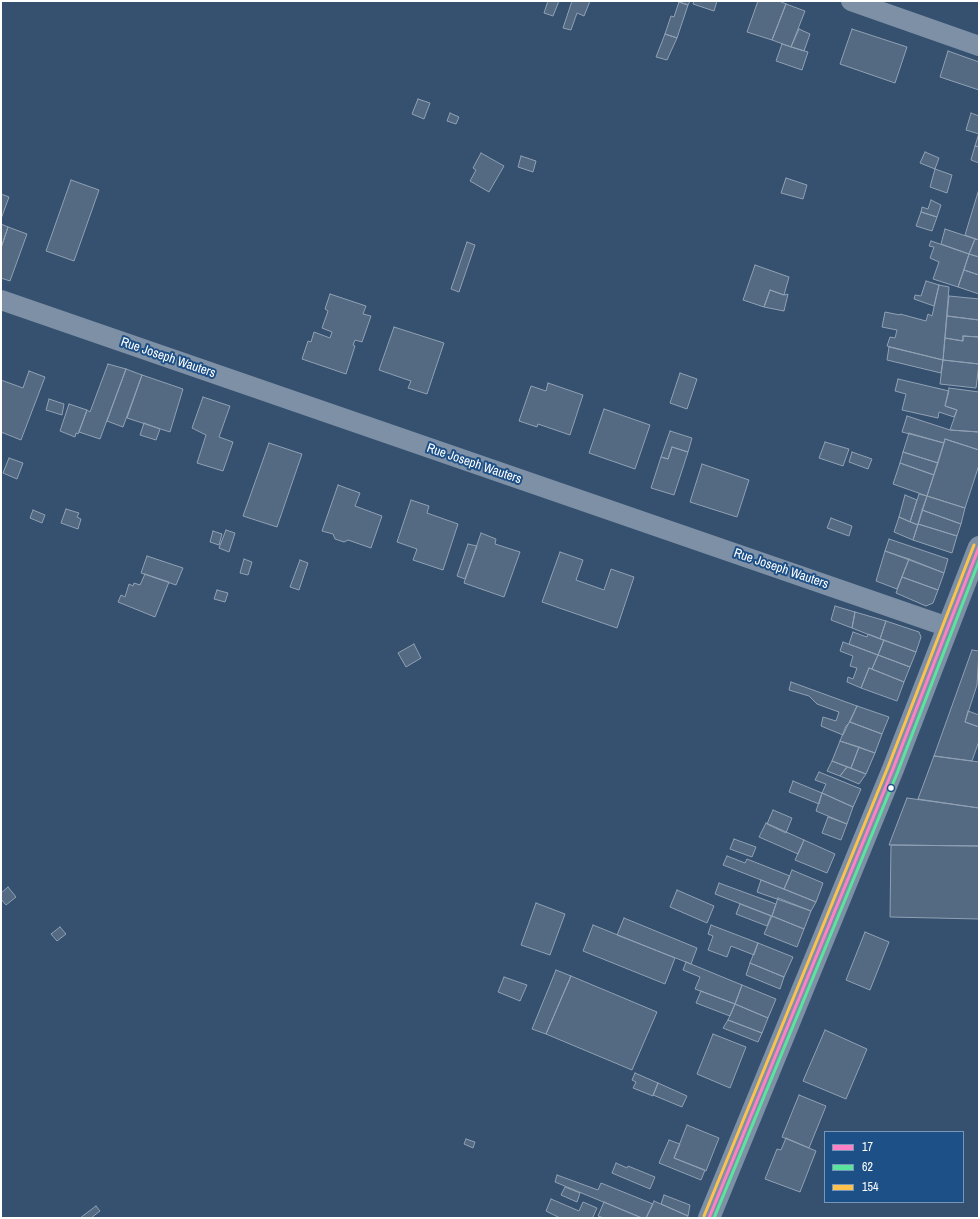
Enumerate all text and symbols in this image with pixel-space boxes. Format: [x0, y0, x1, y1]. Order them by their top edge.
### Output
street label: Rue Joseph Wauters [119, 334, 217, 382]
street label: Rue Joseph Wauters [425, 440, 523, 488]
street label: Rue Joseph Wauters [732, 545, 830, 593]
unlabelled marker [886, 783, 896, 793]
legend [824, 1131, 964, 1203]
text: 17 [862, 1139, 873, 1155]
text: 62 [862, 1159, 873, 1175]
text: 154 [862, 1179, 878, 1195]

